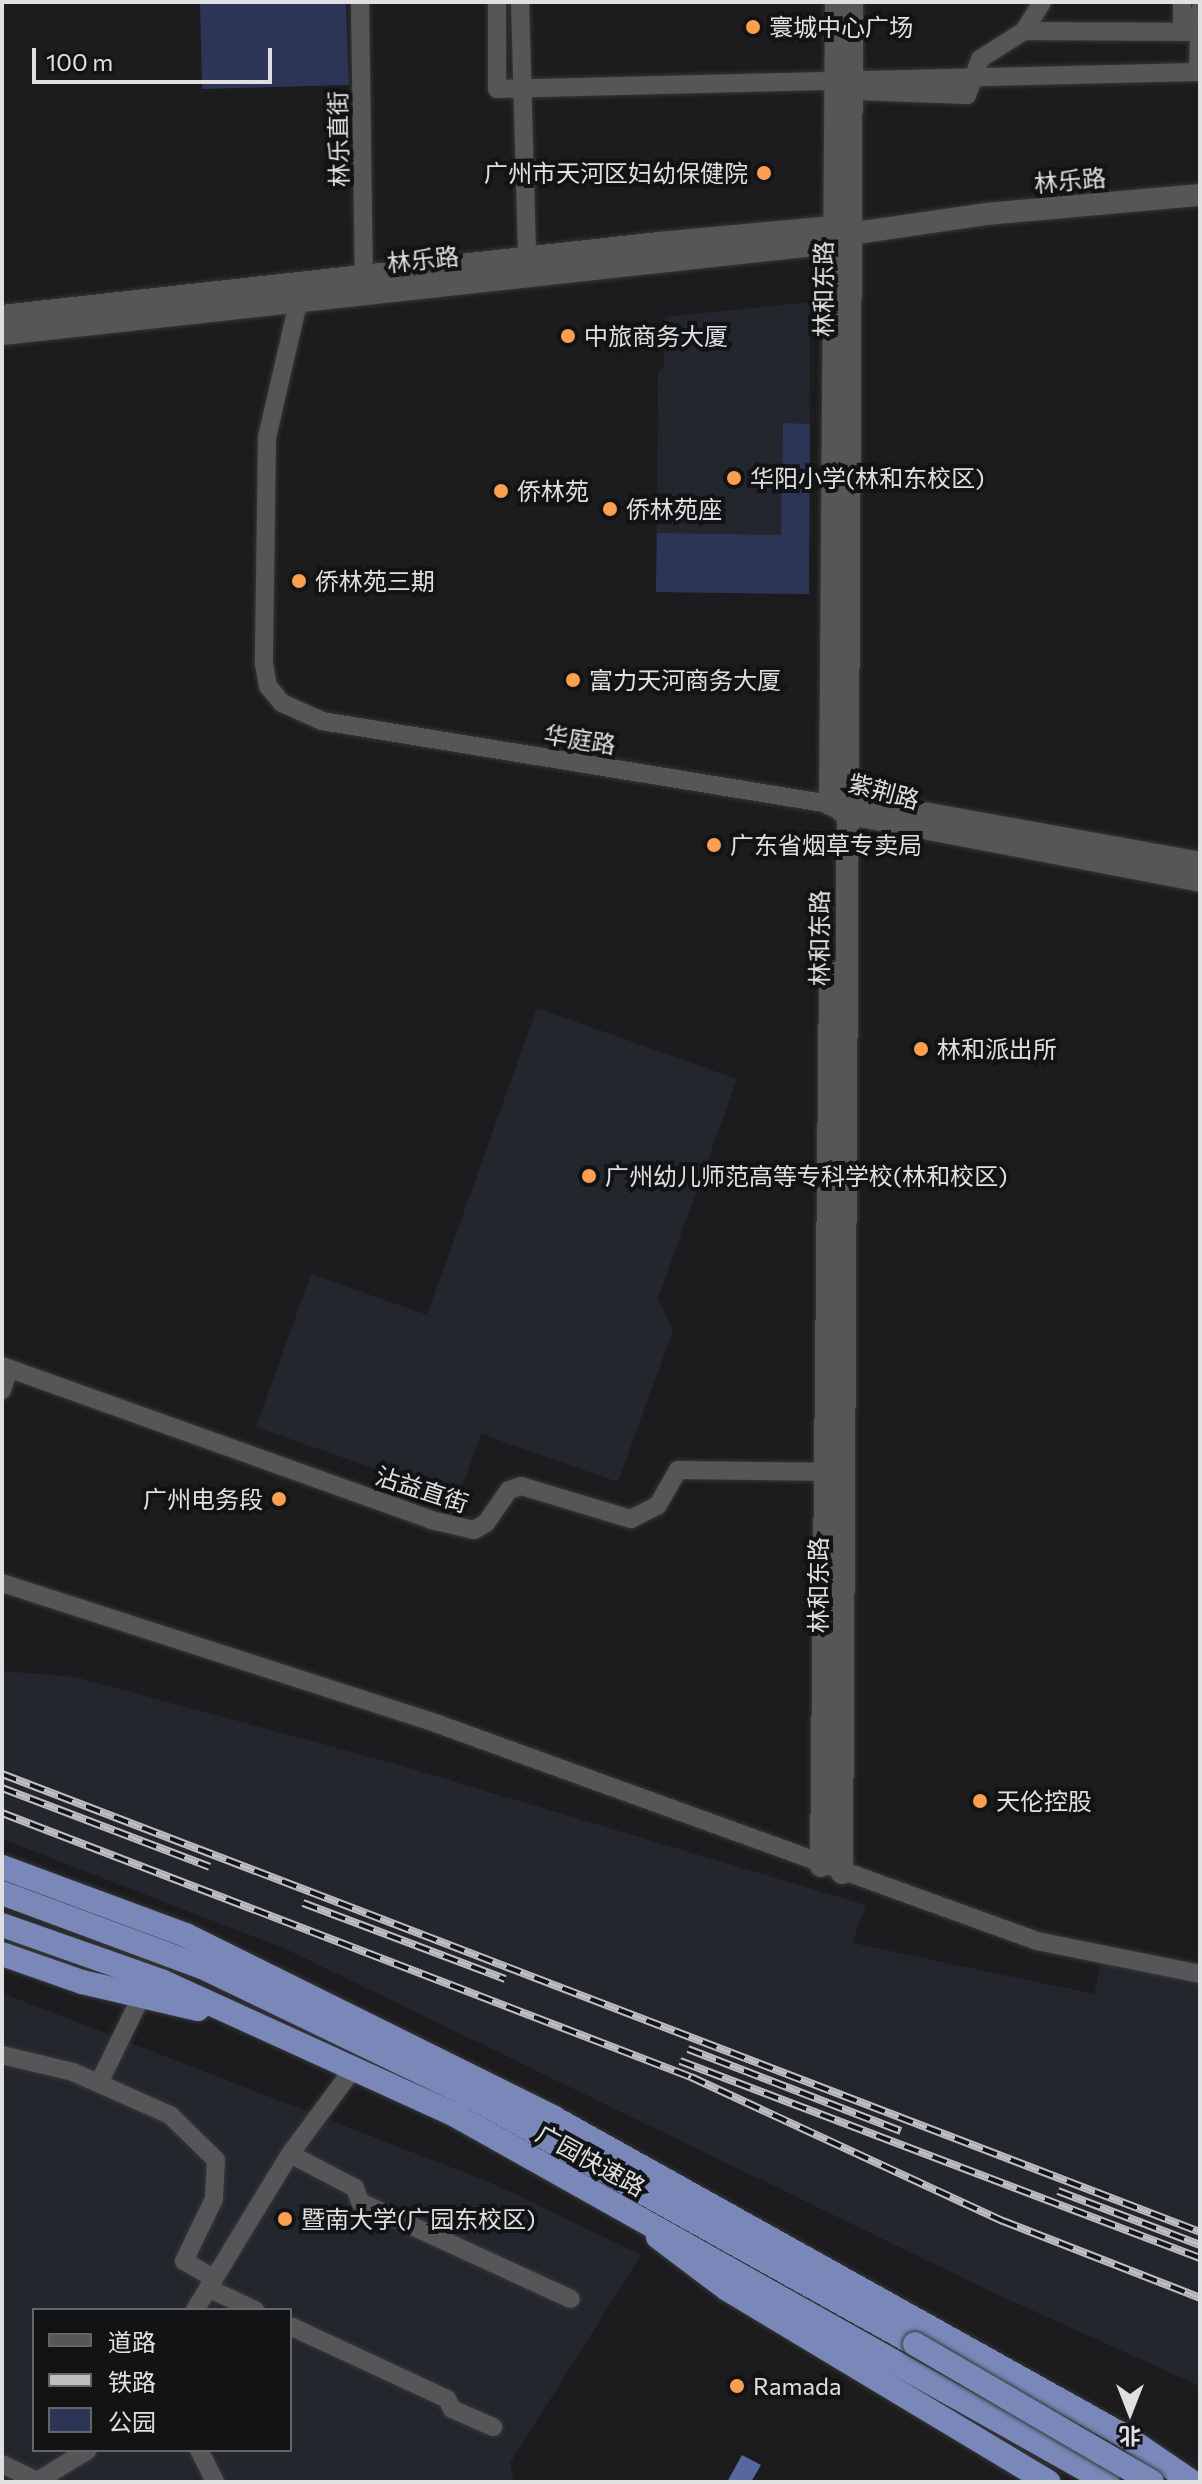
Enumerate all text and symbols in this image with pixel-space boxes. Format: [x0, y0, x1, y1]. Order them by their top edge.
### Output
place label: 寰城中心广场 [769, 13, 913, 41]
marker: 寰城中心广场 [744, 18, 762, 36]
scale bar [36, 32, 276, 82]
text: 100 m [46, 47, 113, 76]
street label: 林乐直街 [323, 91, 353, 187]
place label: 广州市天河区妇幼保健院 [484, 159, 748, 187]
street label: 林乐路 [1033, 163, 1107, 197]
marker: 广州市天河区妇幼保健院 [755, 164, 773, 182]
street label: 林乐路 [386, 241, 460, 277]
street label: 林和东路 [809, 241, 837, 337]
place label: 中旅商务大厦 [584, 322, 728, 350]
marker: 中旅商务大厦 [559, 327, 577, 345]
place label: 华阳小学(林和东校区) [750, 464, 984, 492]
marker: 华阳小学(林和东校区) [725, 469, 743, 487]
place label: 侨林苑 [517, 477, 589, 505]
marker: 侨林苑 [492, 482, 510, 500]
place label: 侨林苑座 [626, 495, 722, 523]
marker: 侨林苑座 [601, 500, 619, 518]
place label: 侨林苑三期 [315, 567, 435, 595]
marker: 侨林苑三期 [290, 572, 308, 590]
place label: 富力天河商务大厦 [589, 666, 781, 694]
marker: 富力天河商务大厦 [564, 671, 582, 689]
street label: 华庭路 [542, 719, 618, 759]
street label: 紫荆路 [845, 768, 923, 814]
place label: 广东省烟草专卖局 [730, 831, 922, 859]
marker: 广东省烟草专卖局 [705, 836, 723, 854]
street label: 林和东路 [805, 890, 833, 986]
place label: 林和派出所 [937, 1035, 1057, 1063]
marker: 林和派出所 [912, 1040, 930, 1058]
place label: 广州幼儿师范高等专科学校(林和校区) [605, 1162, 1007, 1190]
marker: 广州幼儿师范高等专科学校(林和校区) [580, 1167, 598, 1185]
street label: 沾益直街 [372, 1460, 472, 1518]
place label: 广州电务段 [143, 1485, 263, 1513]
marker: 广州电务段 [270, 1490, 288, 1508]
street label: 林和东路 [804, 1537, 832, 1633]
place label: 天伦控股 [996, 1787, 1092, 1815]
marker: 天伦控股 [971, 1792, 989, 1810]
street label: 广园快速路 [532, 2118, 650, 2202]
place label: 暨南大学(广园东校区) [301, 2205, 535, 2233]
marker: 暨南大学(广园东校区) [276, 2210, 294, 2228]
legend [32, 2308, 292, 2452]
text: 道路 [108, 2327, 156, 2356]
text: 铁路 [108, 2367, 156, 2396]
place label: Ramada [753, 2372, 841, 2400]
north arrow [1090, 2372, 1170, 2452]
marker: Ramada [728, 2377, 746, 2395]
text: 公园 [108, 2407, 156, 2436]
text: 北 [1119, 2423, 1141, 2450]

